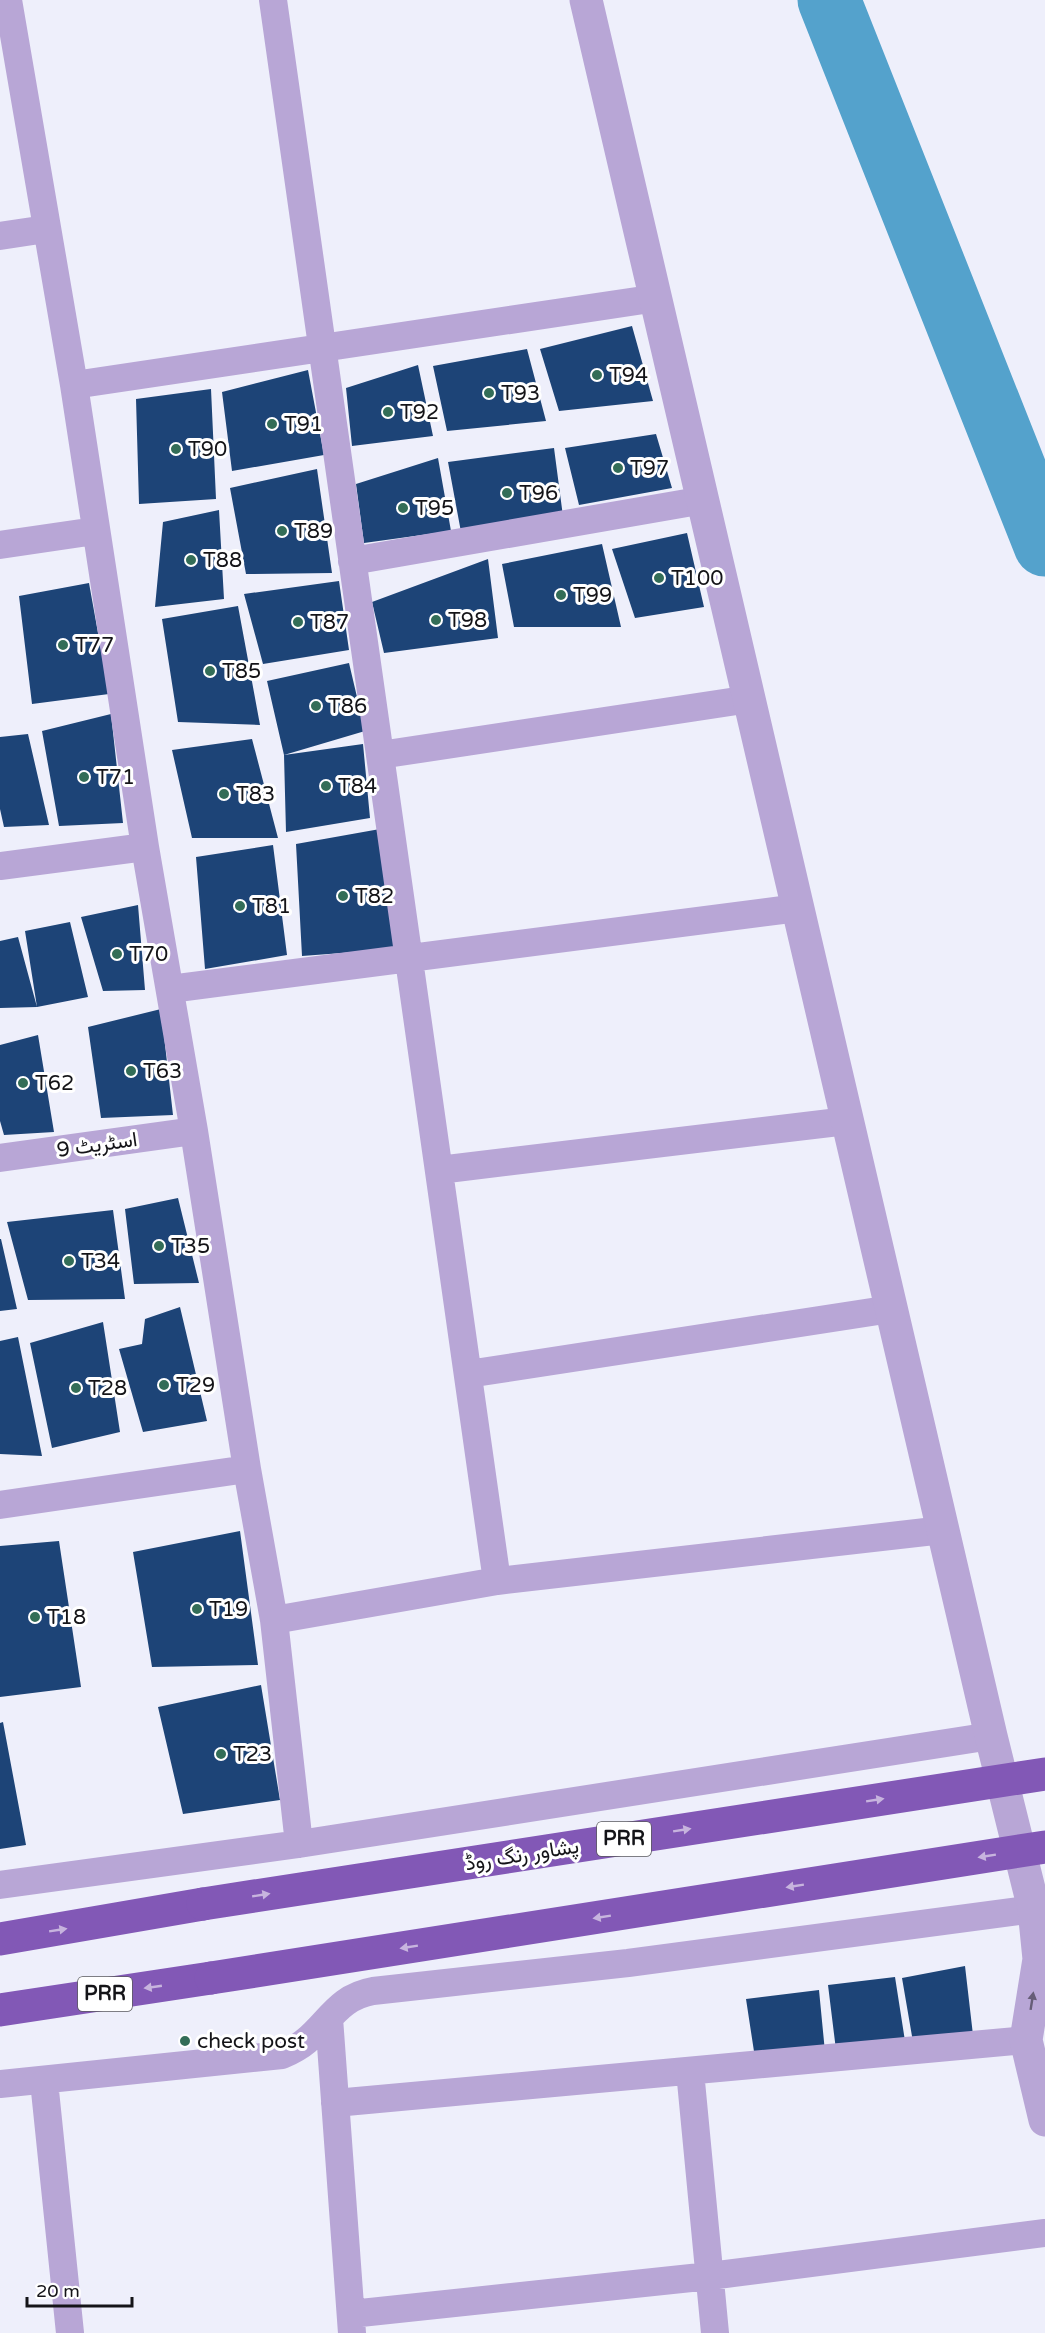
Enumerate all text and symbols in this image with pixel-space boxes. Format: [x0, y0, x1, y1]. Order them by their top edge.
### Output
place label: T94 [609, 363, 648, 388]
marker: T94 [590, 368, 604, 382]
place label: T93 [501, 381, 540, 406]
marker: T93 [482, 386, 496, 400]
place label: T92 [400, 400, 439, 425]
marker: T92 [381, 405, 395, 419]
place label: T91 [284, 412, 323, 437]
marker: T91 [265, 417, 279, 431]
place label: T90 [188, 437, 227, 462]
marker: T90 [169, 442, 183, 456]
place label: T97 [630, 456, 669, 481]
marker: T97 [611, 461, 625, 475]
place label: T96 [519, 481, 558, 506]
marker: T96 [500, 486, 514, 500]
place label: T95 [415, 496, 454, 521]
marker: T95 [396, 501, 410, 515]
place label: T89 [294, 519, 333, 544]
marker: T89 [275, 524, 289, 538]
place label: T88 [203, 548, 242, 573]
marker: T88 [184, 553, 198, 567]
place label: T100 [671, 566, 723, 591]
marker: T100 [652, 571, 666, 585]
place label: T99 [573, 583, 612, 608]
marker: T99 [554, 588, 568, 602]
place label: T98 [448, 608, 487, 633]
place label: T87 [310, 610, 349, 635]
marker: T98 [429, 613, 443, 627]
marker: T87 [291, 615, 305, 629]
place label: T77 [75, 633, 114, 658]
marker: T77 [56, 638, 70, 652]
place label: T85 [222, 659, 261, 684]
marker: T85 [203, 664, 217, 678]
place label: T86 [328, 694, 367, 719]
marker: T86 [309, 699, 323, 713]
place label: T71 [96, 765, 135, 790]
marker: T71 [77, 770, 91, 784]
place label: T84 [338, 774, 377, 799]
marker: T84 [319, 779, 333, 793]
place label: T83 [236, 782, 275, 807]
marker: T83 [217, 787, 231, 801]
place label: T82 [355, 884, 394, 909]
marker: T82 [336, 889, 350, 903]
place label: T81 [252, 894, 291, 919]
marker: T81 [233, 899, 247, 913]
place label: T70 [129, 942, 168, 967]
marker: T70 [110, 947, 124, 961]
place label: T63 [143, 1059, 182, 1084]
marker: T63 [124, 1064, 138, 1078]
place label: T62 [35, 1071, 74, 1096]
marker: T62 [16, 1076, 30, 1090]
street label: اسٹریٹ 9 [55, 1127, 139, 1163]
place label: T35 [171, 1234, 210, 1259]
marker: T35 [152, 1239, 166, 1253]
place label: T34 [81, 1249, 120, 1274]
marker: T34 [62, 1254, 76, 1268]
place label: T29 [176, 1373, 215, 1398]
place label: T28 [88, 1376, 127, 1401]
marker: T29 [157, 1378, 171, 1392]
marker: T28 [69, 1381, 83, 1395]
place label: T19 [209, 1597, 248, 1622]
marker: T19 [190, 1602, 204, 1616]
place label: T18 [47, 1605, 86, 1630]
marker: T18 [28, 1610, 42, 1624]
place label: T23 [233, 1742, 272, 1767]
marker: T23 [214, 1747, 228, 1761]
one-way arrow [865, 1796, 884, 1805]
road number: PRR [597, 1822, 651, 1856]
one-way arrow [673, 1825, 692, 1834]
street label: پشاور رنگ روڈ [463, 1834, 581, 1877]
one-way arrow [978, 1852, 997, 1861]
one-way arrow [785, 1882, 804, 1891]
one-way arrow [252, 1890, 271, 1899]
one-way arrow [592, 1912, 611, 1921]
one-way arrow [48, 1925, 67, 1934]
one-way arrow [400, 1943, 419, 1952]
road number: PRR [78, 1977, 132, 2011]
one-way arrow [143, 1983, 162, 1992]
one-way arrow [1028, 1992, 1037, 2011]
place label: check post [197, 2029, 305, 2054]
marker: check post [178, 2034, 192, 2048]
scale bar [27, 2270, 132, 2308]
text: 20 m [36, 2280, 80, 2302]

